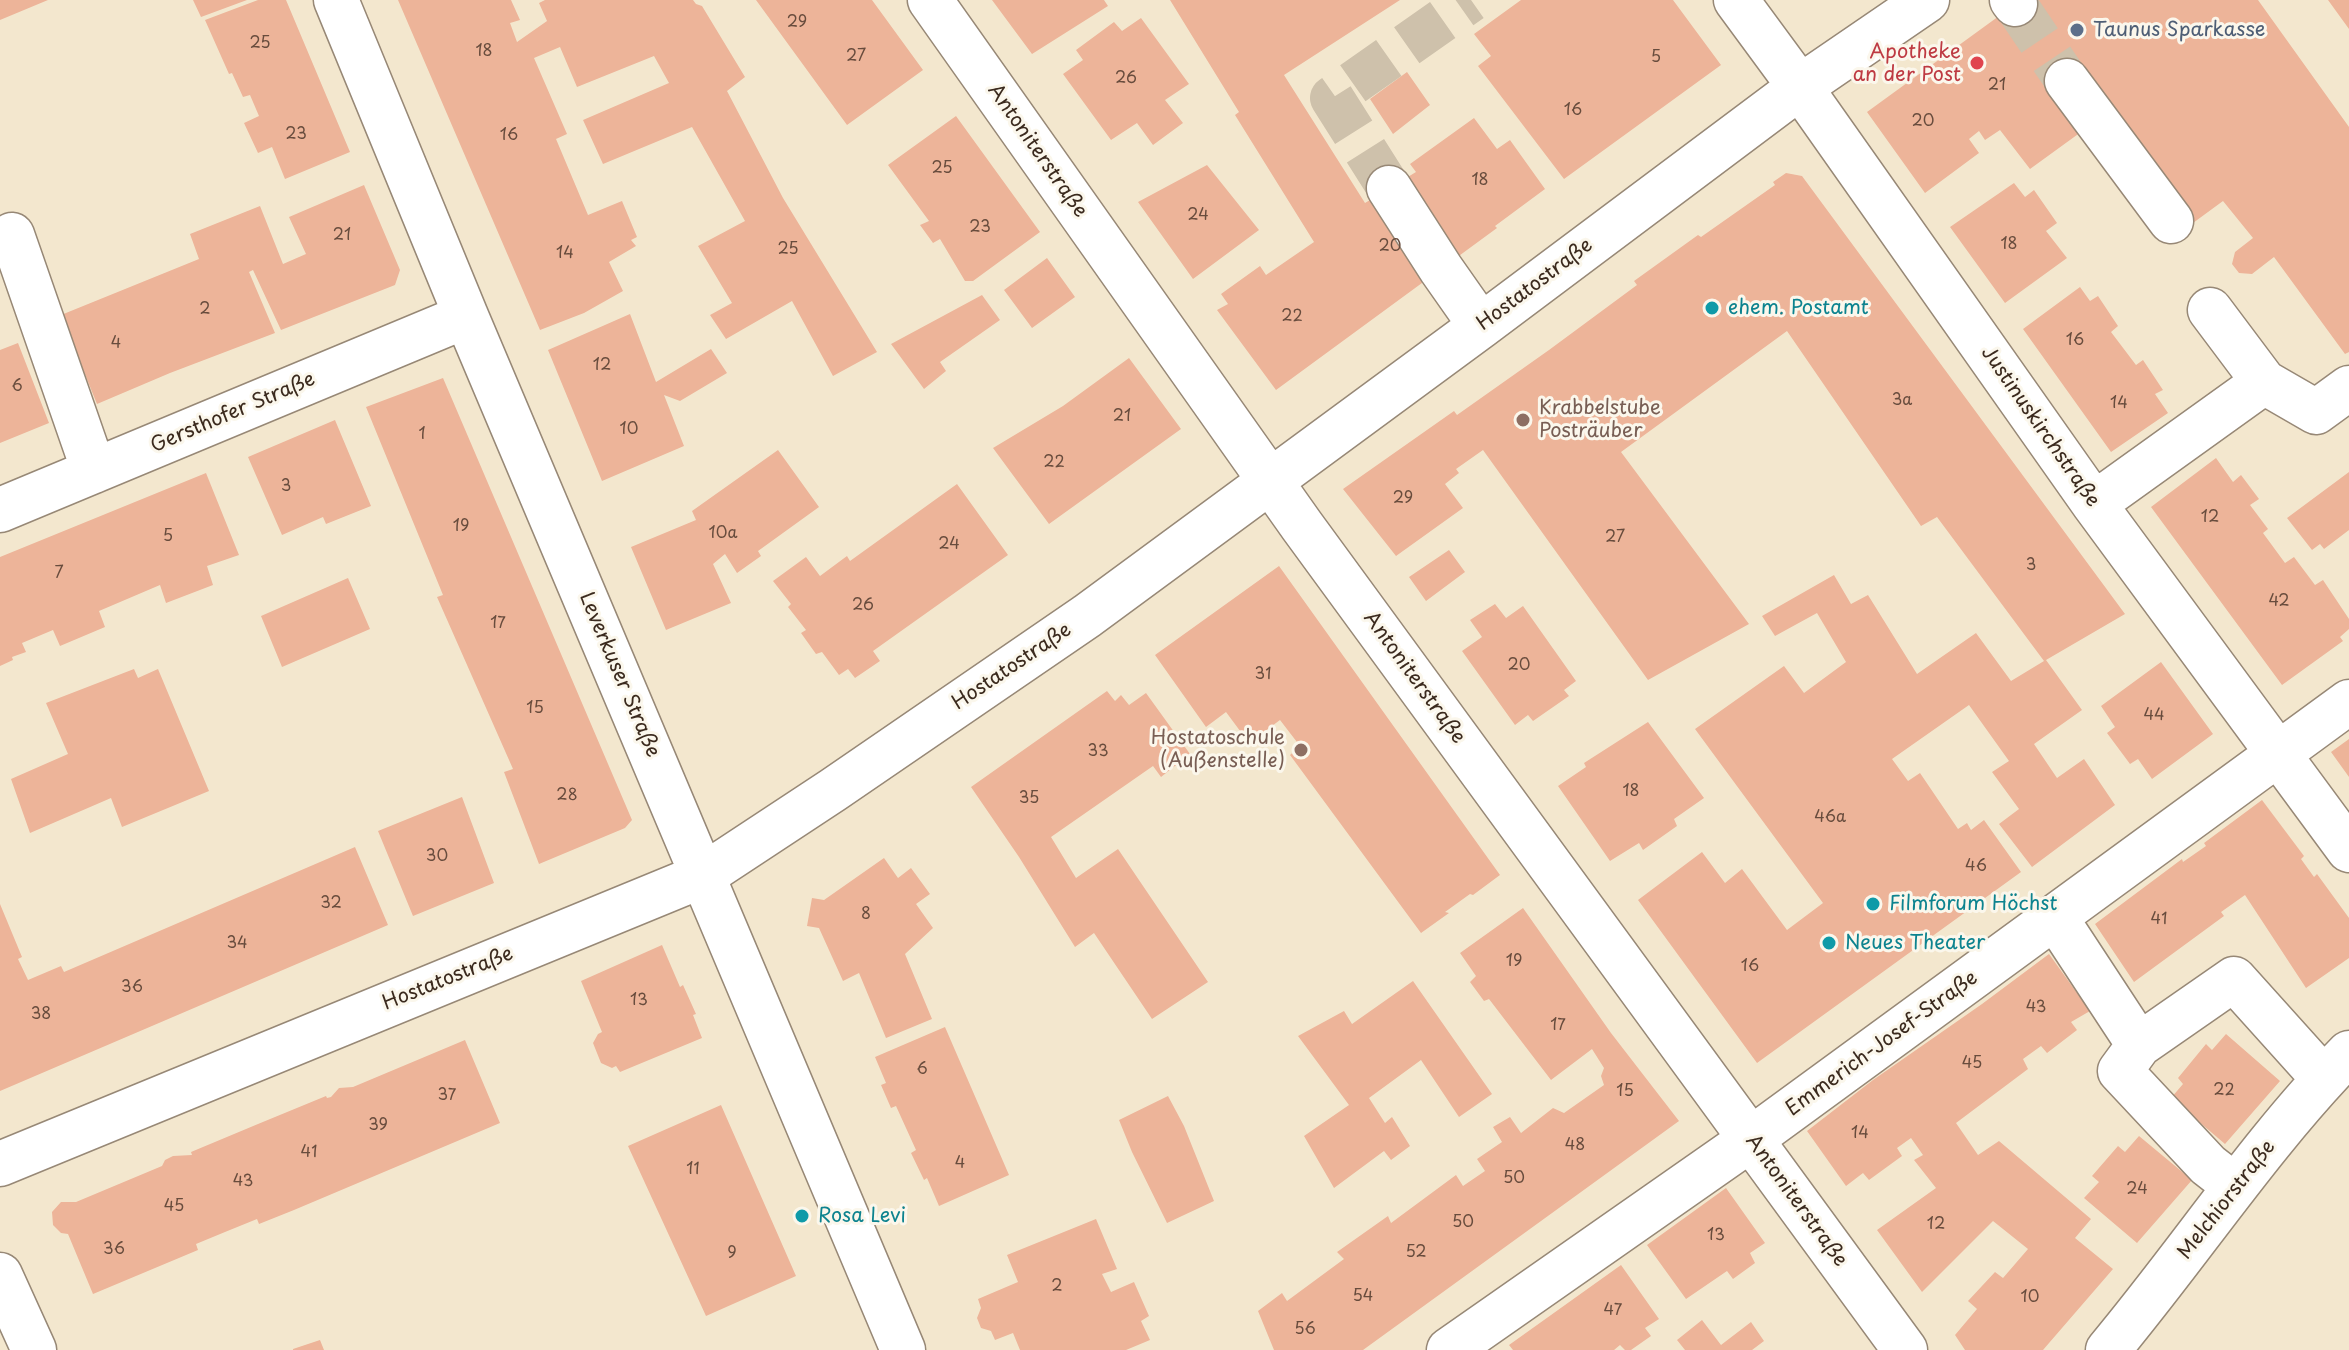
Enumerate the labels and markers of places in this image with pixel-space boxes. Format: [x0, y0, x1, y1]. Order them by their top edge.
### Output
place label: Taunus Sparkasse [2093, 18, 2265, 42]
marker: Taunus Sparkasse [2068, 21, 2086, 39]
place label: Apotheke an der Post [1853, 40, 1961, 87]
marker: Apotheke an der Post [1968, 54, 1986, 72]
place label: ehem. Postamt [1728, 296, 1869, 320]
marker: ehem. Postamt [1703, 299, 1721, 317]
place label: Krabbelstube Posträuber [1539, 396, 1661, 443]
marker: Krabbelstube Posträuber [1514, 411, 1532, 429]
place label: Hostatoschule (Außenstelle) [1151, 726, 1285, 773]
marker: Hostatoschule (Außenstelle) [1292, 741, 1310, 759]
place label: Filmforum Höchst [1889, 892, 2057, 916]
marker: Filmforum Höchst [1864, 895, 1882, 913]
place label: Neues Theater [1845, 931, 1985, 955]
marker: Neues Theater [1820, 934, 1838, 952]
place label: Rosa Levi [818, 1204, 906, 1228]
marker: Rosa Levi [793, 1207, 811, 1225]

